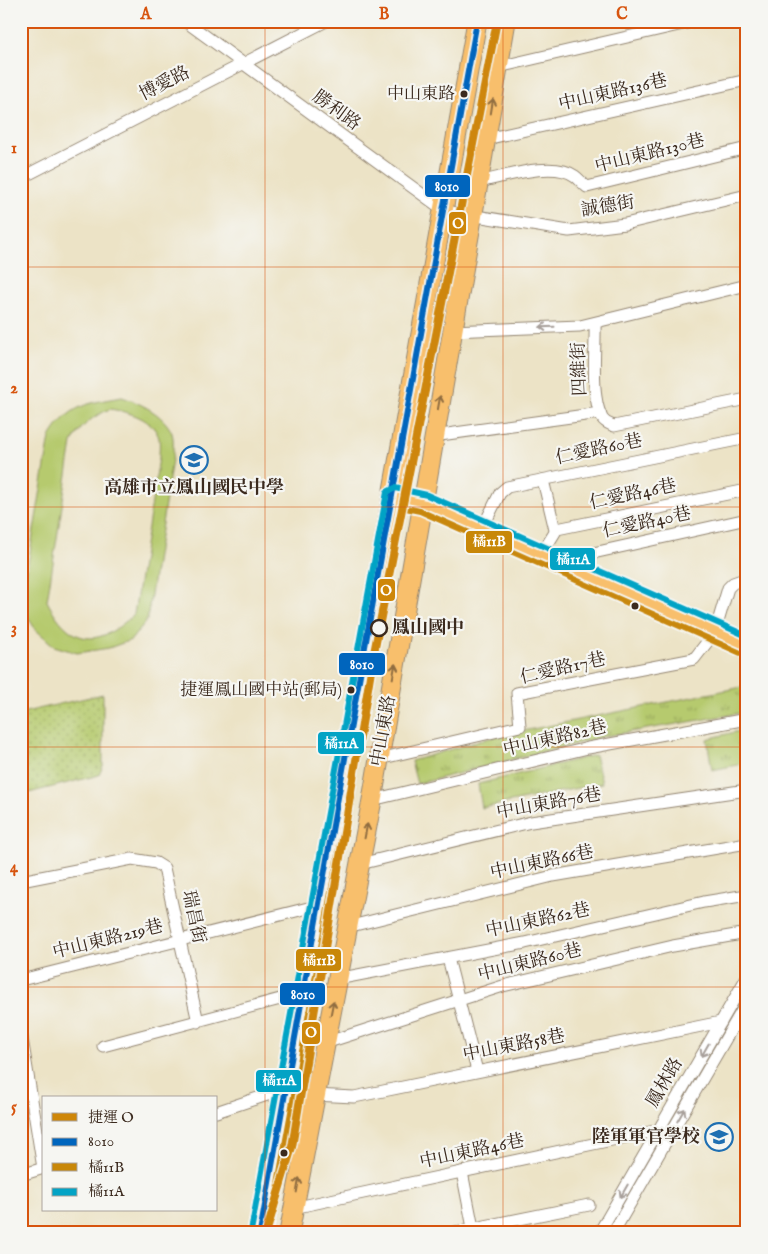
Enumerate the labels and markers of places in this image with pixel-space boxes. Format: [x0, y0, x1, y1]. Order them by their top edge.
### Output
place label: 中山東路 [387, 84, 455, 105]
marker: 中山東路 [459, 89, 469, 99]
school or university icon: 高雄市立鳳山國民中學 [179, 445, 209, 475]
place label: 高雄市立鳳山國民中學 [104, 477, 284, 500]
unlabelled marker [630, 601, 640, 611]
place label: 鳳山國中 [392, 617, 464, 640]
marker: 鳳山國中 [370, 619, 388, 637]
place label: 捷運鳳山國中站(郵局) [180, 680, 342, 701]
marker: 捷運鳳山國中站(郵局) [346, 685, 356, 695]
school or university icon: 陸軍軍官學校 [704, 1122, 734, 1152]
place label: 陸軍軍官學校 [592, 1126, 700, 1149]
unlabelled marker [279, 1148, 289, 1158]

